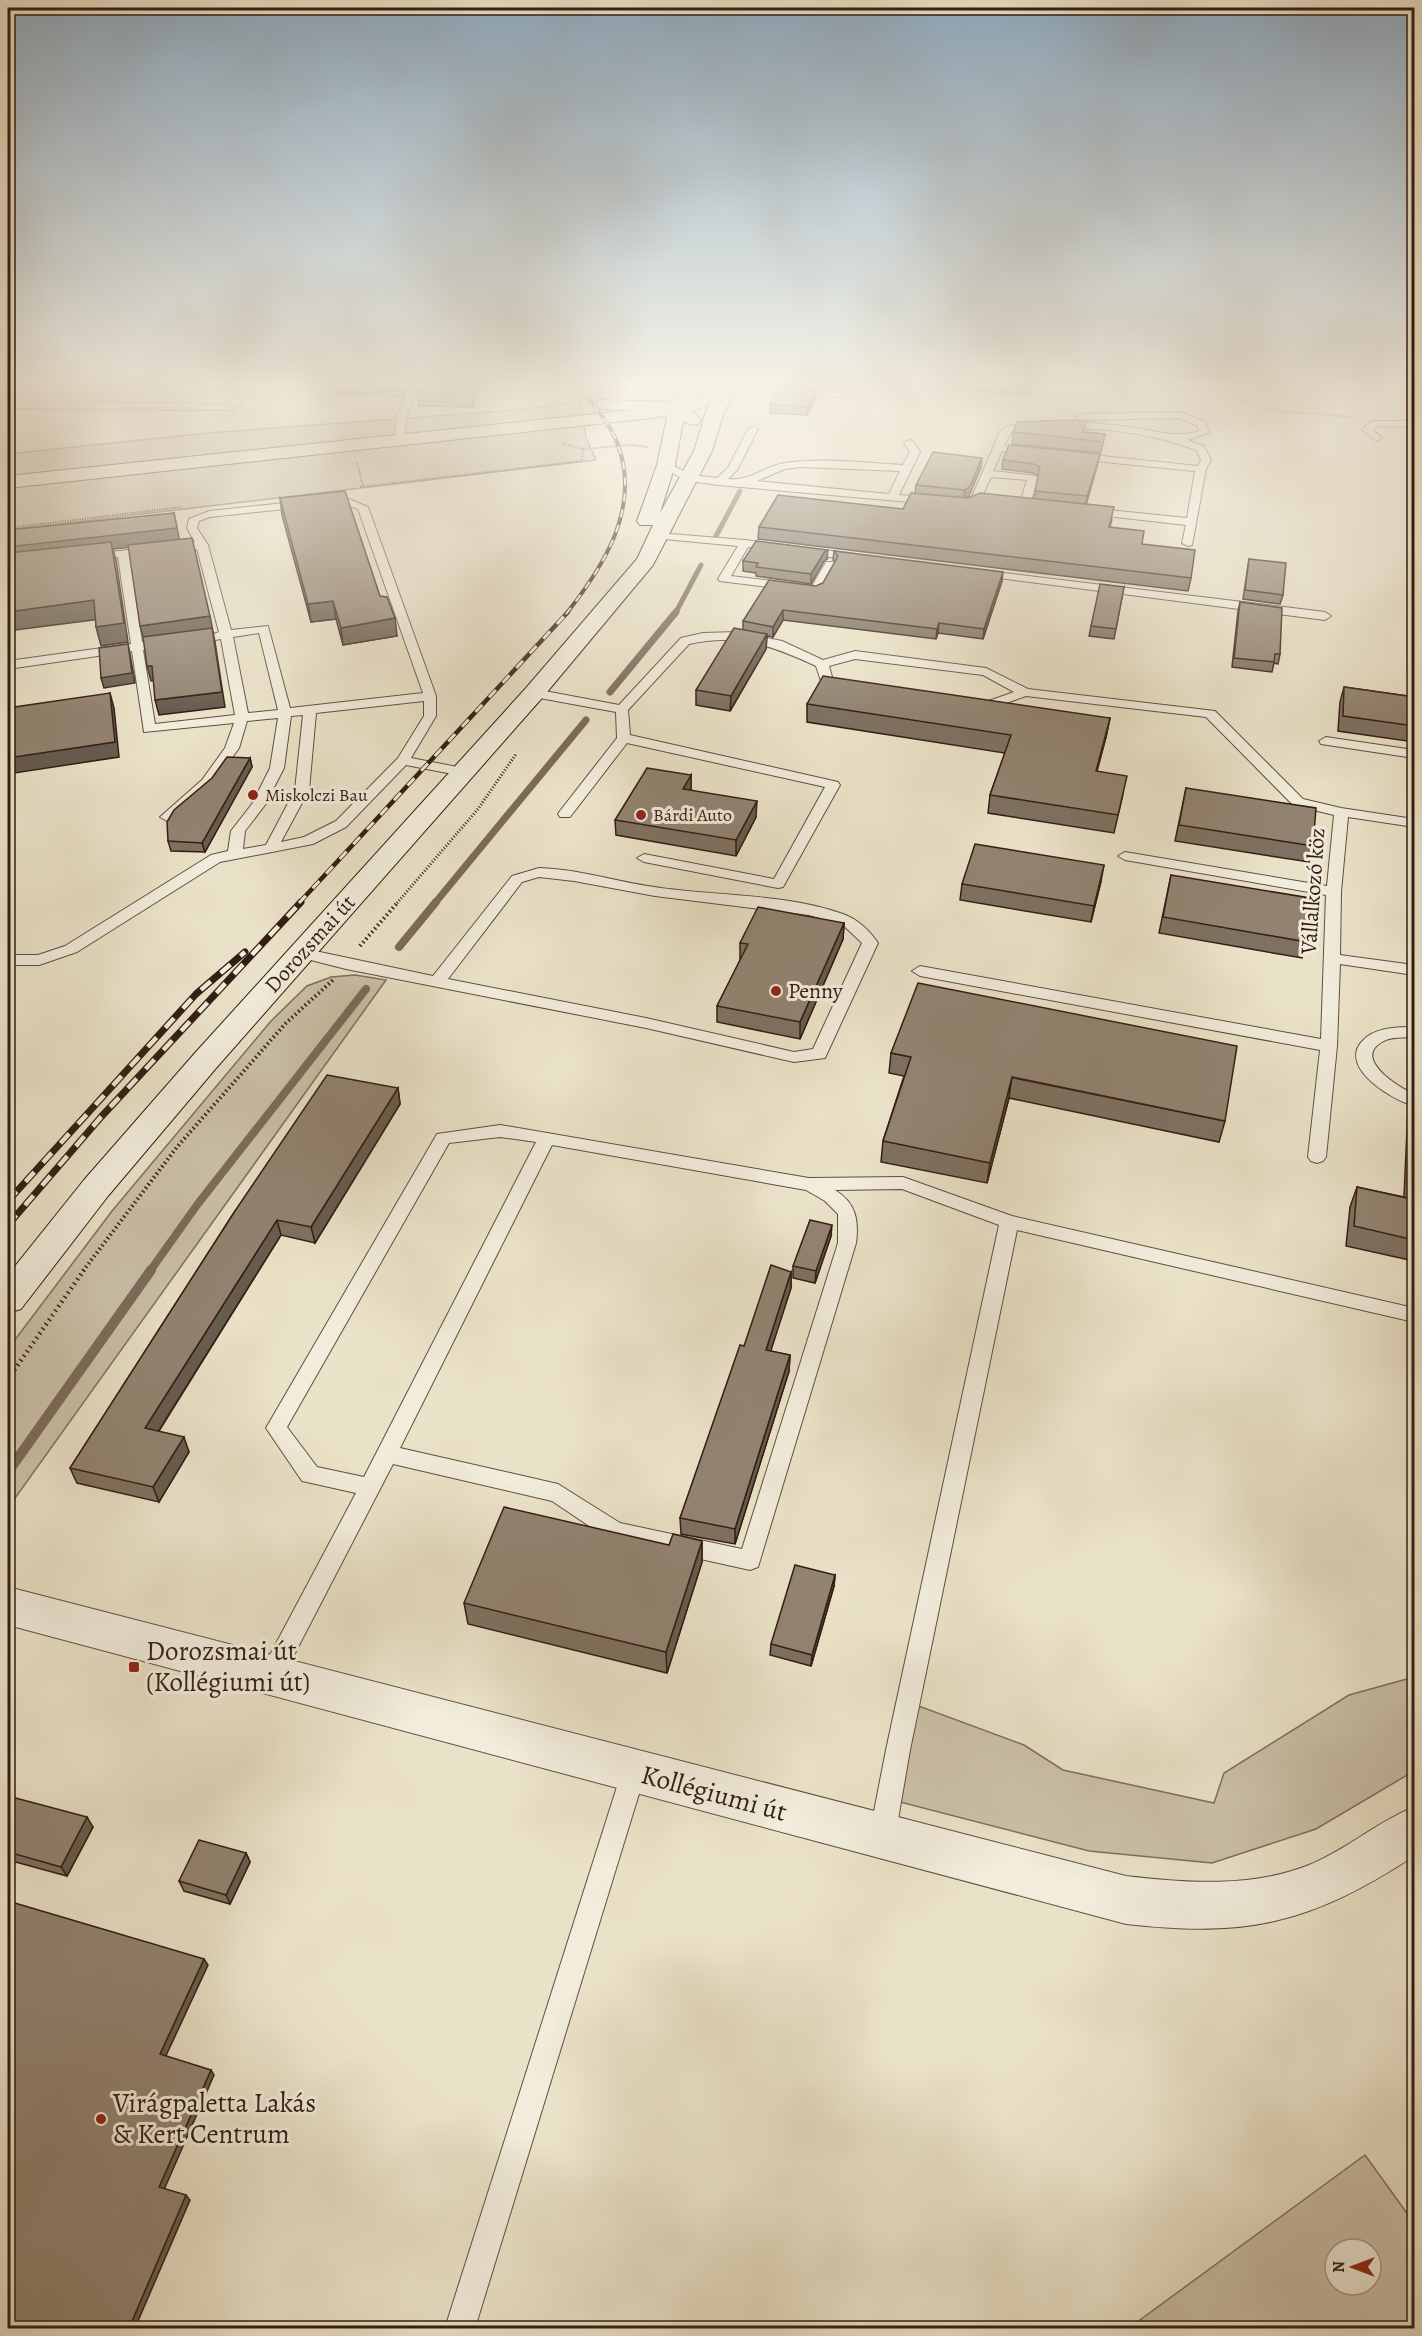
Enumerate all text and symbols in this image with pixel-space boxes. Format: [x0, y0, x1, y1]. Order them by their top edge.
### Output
place label: Miskolczi Bau [265, 783, 368, 807]
marker: Miskolczi Bau [246, 788, 260, 802]
place label: Bárdi Auto [653, 803, 732, 827]
marker: Bárdi Auto [634, 808, 648, 822]
street label: Vállalkozó köz [1294, 827, 1332, 956]
street label: Dorozsmai út [258, 888, 362, 1000]
place label: Penny [788, 976, 843, 1006]
marker: Penny [769, 984, 783, 998]
place label: Dorozsmai út (Kollégiumi út) [146, 1633, 310, 1700]
marker: Dorozsmai út (Kollégiumi út) [127, 1660, 141, 1674]
street label: Kollégiumi út [637, 1756, 791, 1830]
place label: Virágpaletta Lakás & Kert Centrum [112, 2085, 316, 2152]
marker: Virágpaletta Lakás & Kert Centrum [94, 2112, 108, 2126]
north arrow [1323, 2237, 1383, 2297]
text: N [1328, 2261, 1350, 2273]

